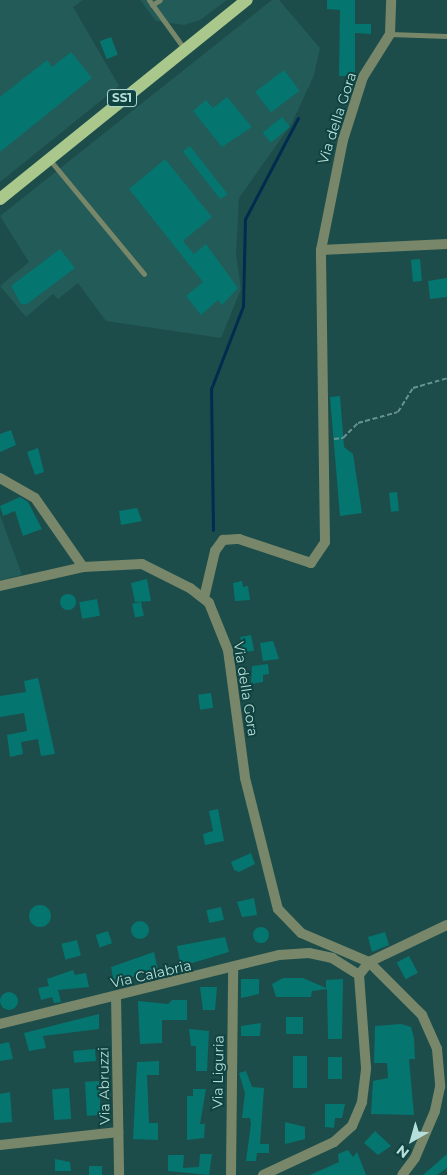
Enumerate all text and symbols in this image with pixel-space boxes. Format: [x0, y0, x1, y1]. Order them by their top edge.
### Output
street label: Via della Gora [314, 70, 360, 166]
road number: SS1 [107, 89, 137, 108]
street label: Via della Gora [230, 641, 262, 737]
street label: Via Calabria [109, 957, 193, 991]
street label: Via Liguria [209, 1035, 227, 1109]
street label: Via Abruzzi [95, 1047, 113, 1125]
north arrow [387, 1115, 437, 1165]
text: N [393, 1141, 413, 1162]

